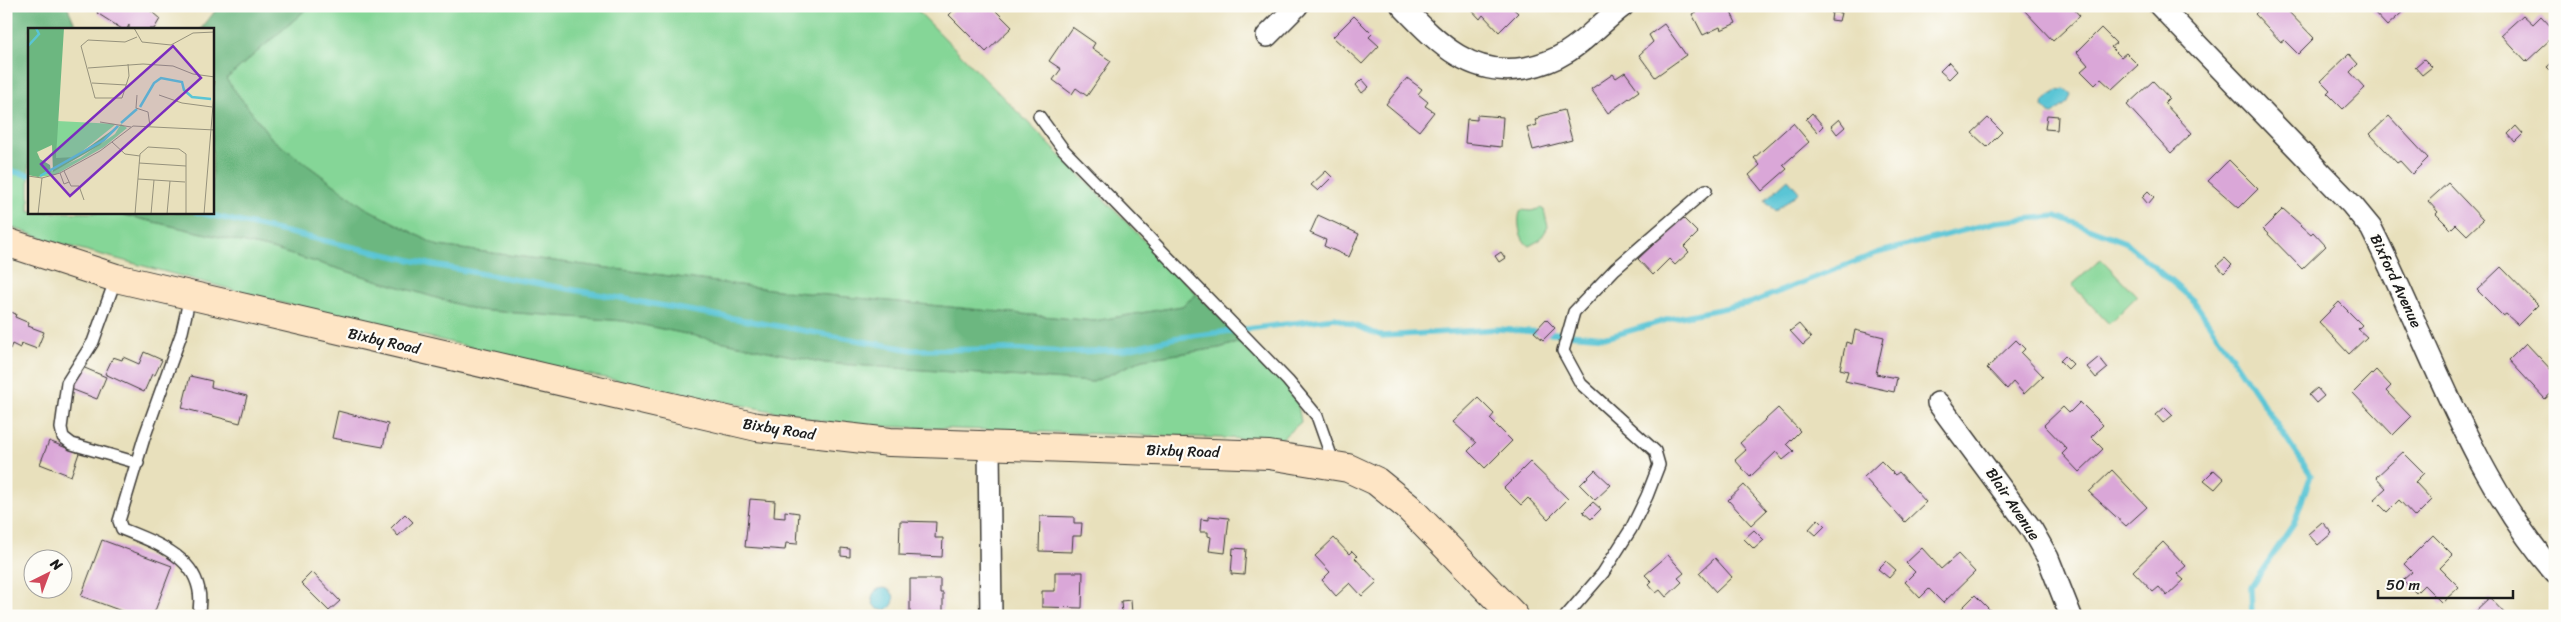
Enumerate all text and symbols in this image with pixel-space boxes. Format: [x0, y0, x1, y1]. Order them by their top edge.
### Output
inset map [28, 28, 214, 214]
street label: Bixford Avenue [2363, 230, 2429, 333]
street label: Bixby Road [345, 320, 424, 362]
street label: Bixby Road [741, 410, 818, 448]
street label: Bixby Road [1146, 437, 1221, 465]
street label: Blair Avenue [1979, 462, 2047, 546]
north arrow [22, 550, 72, 600]
text: N [44, 552, 69, 577]
scale bar [2378, 567, 2514, 599]
text: 50 m [2386, 572, 2421, 598]

